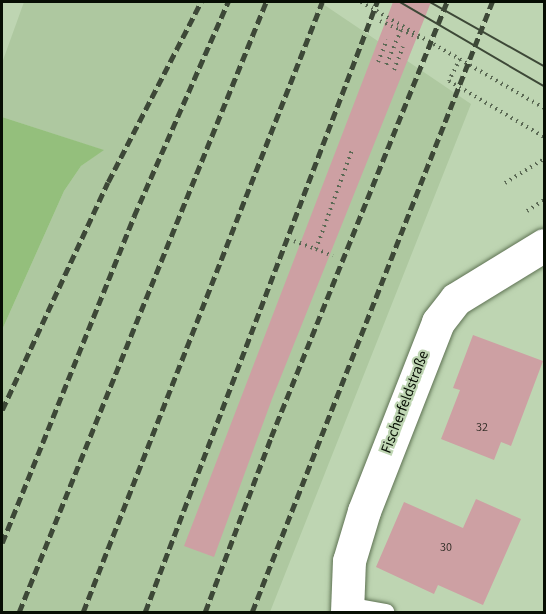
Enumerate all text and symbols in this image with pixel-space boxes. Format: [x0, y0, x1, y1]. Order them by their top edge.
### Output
street label: Fischerfeldstraße [377, 348, 433, 456]
house number: 32 [476, 421, 488, 435]
house number: 30 [440, 541, 452, 555]

